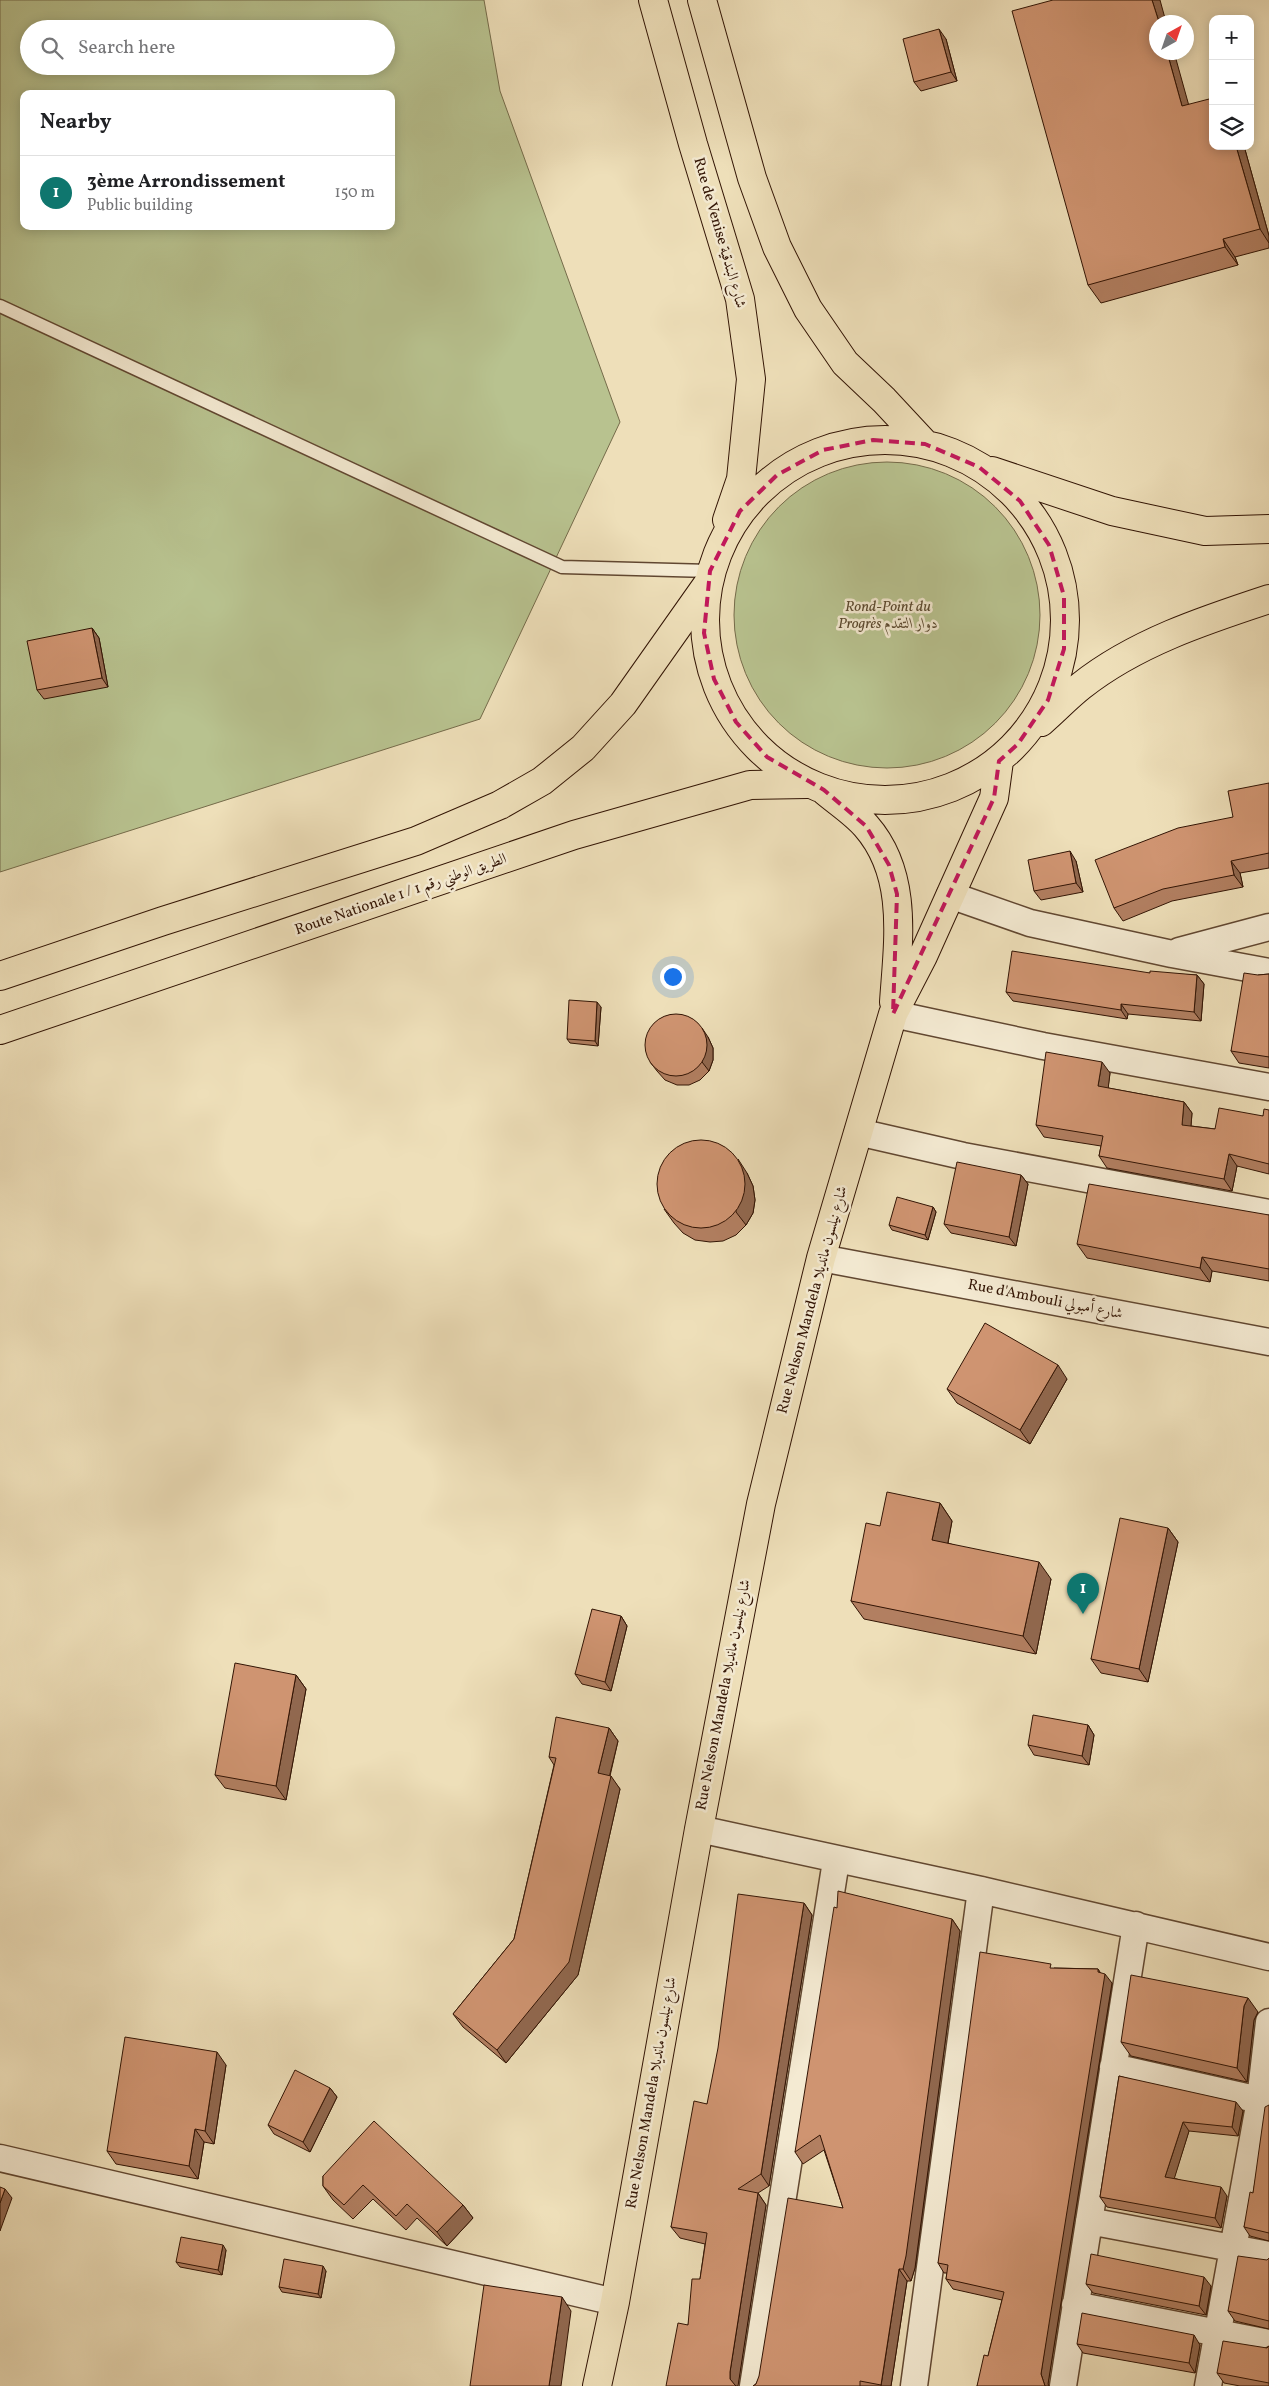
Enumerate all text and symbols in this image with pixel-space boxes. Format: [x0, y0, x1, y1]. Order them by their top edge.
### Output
north arrow [1149, 15, 1194, 60]
map controls [1209, 15, 1254, 150]
button: + [1209, 15, 1254, 60]
search box [20, 20, 395, 75]
icon: search [38, 34, 66, 62]
text: Search here [78, 35, 175, 61]
button: − [1209, 60, 1254, 105]
button: layers [1209, 105, 1254, 150]
text: Nearby [40, 108, 111, 137]
street label: Rue de Venise شارع البندقية [686, 155, 751, 311]
text: 3ème Arrondissement [87, 169, 285, 195]
text: 1 [53, 182, 59, 204]
text: 150 m [334, 182, 375, 204]
text: Public building [87, 195, 193, 217]
park label: Rond-Point du Progrès دوار التقدم [838, 597, 938, 636]
street label: Route Nationale 1 / الطريق الوطني رقم 1 [292, 849, 510, 943]
your location [660, 964, 686, 990]
street label: Rue Nelson Mandela شارع نيلسون مانديلا [772, 1184, 855, 1416]
street label: Rue d'Ambouli شارع أمبولي [966, 1273, 1125, 1326]
pin: 1 [1067, 1573, 1099, 1614]
street label: Rue Nelson Mandela شارع نيلسون مانديلا [691, 1578, 758, 1813]
street label: Rue Nelson Mandela شارع نيلسون مانديلا [621, 1975, 684, 2211]

